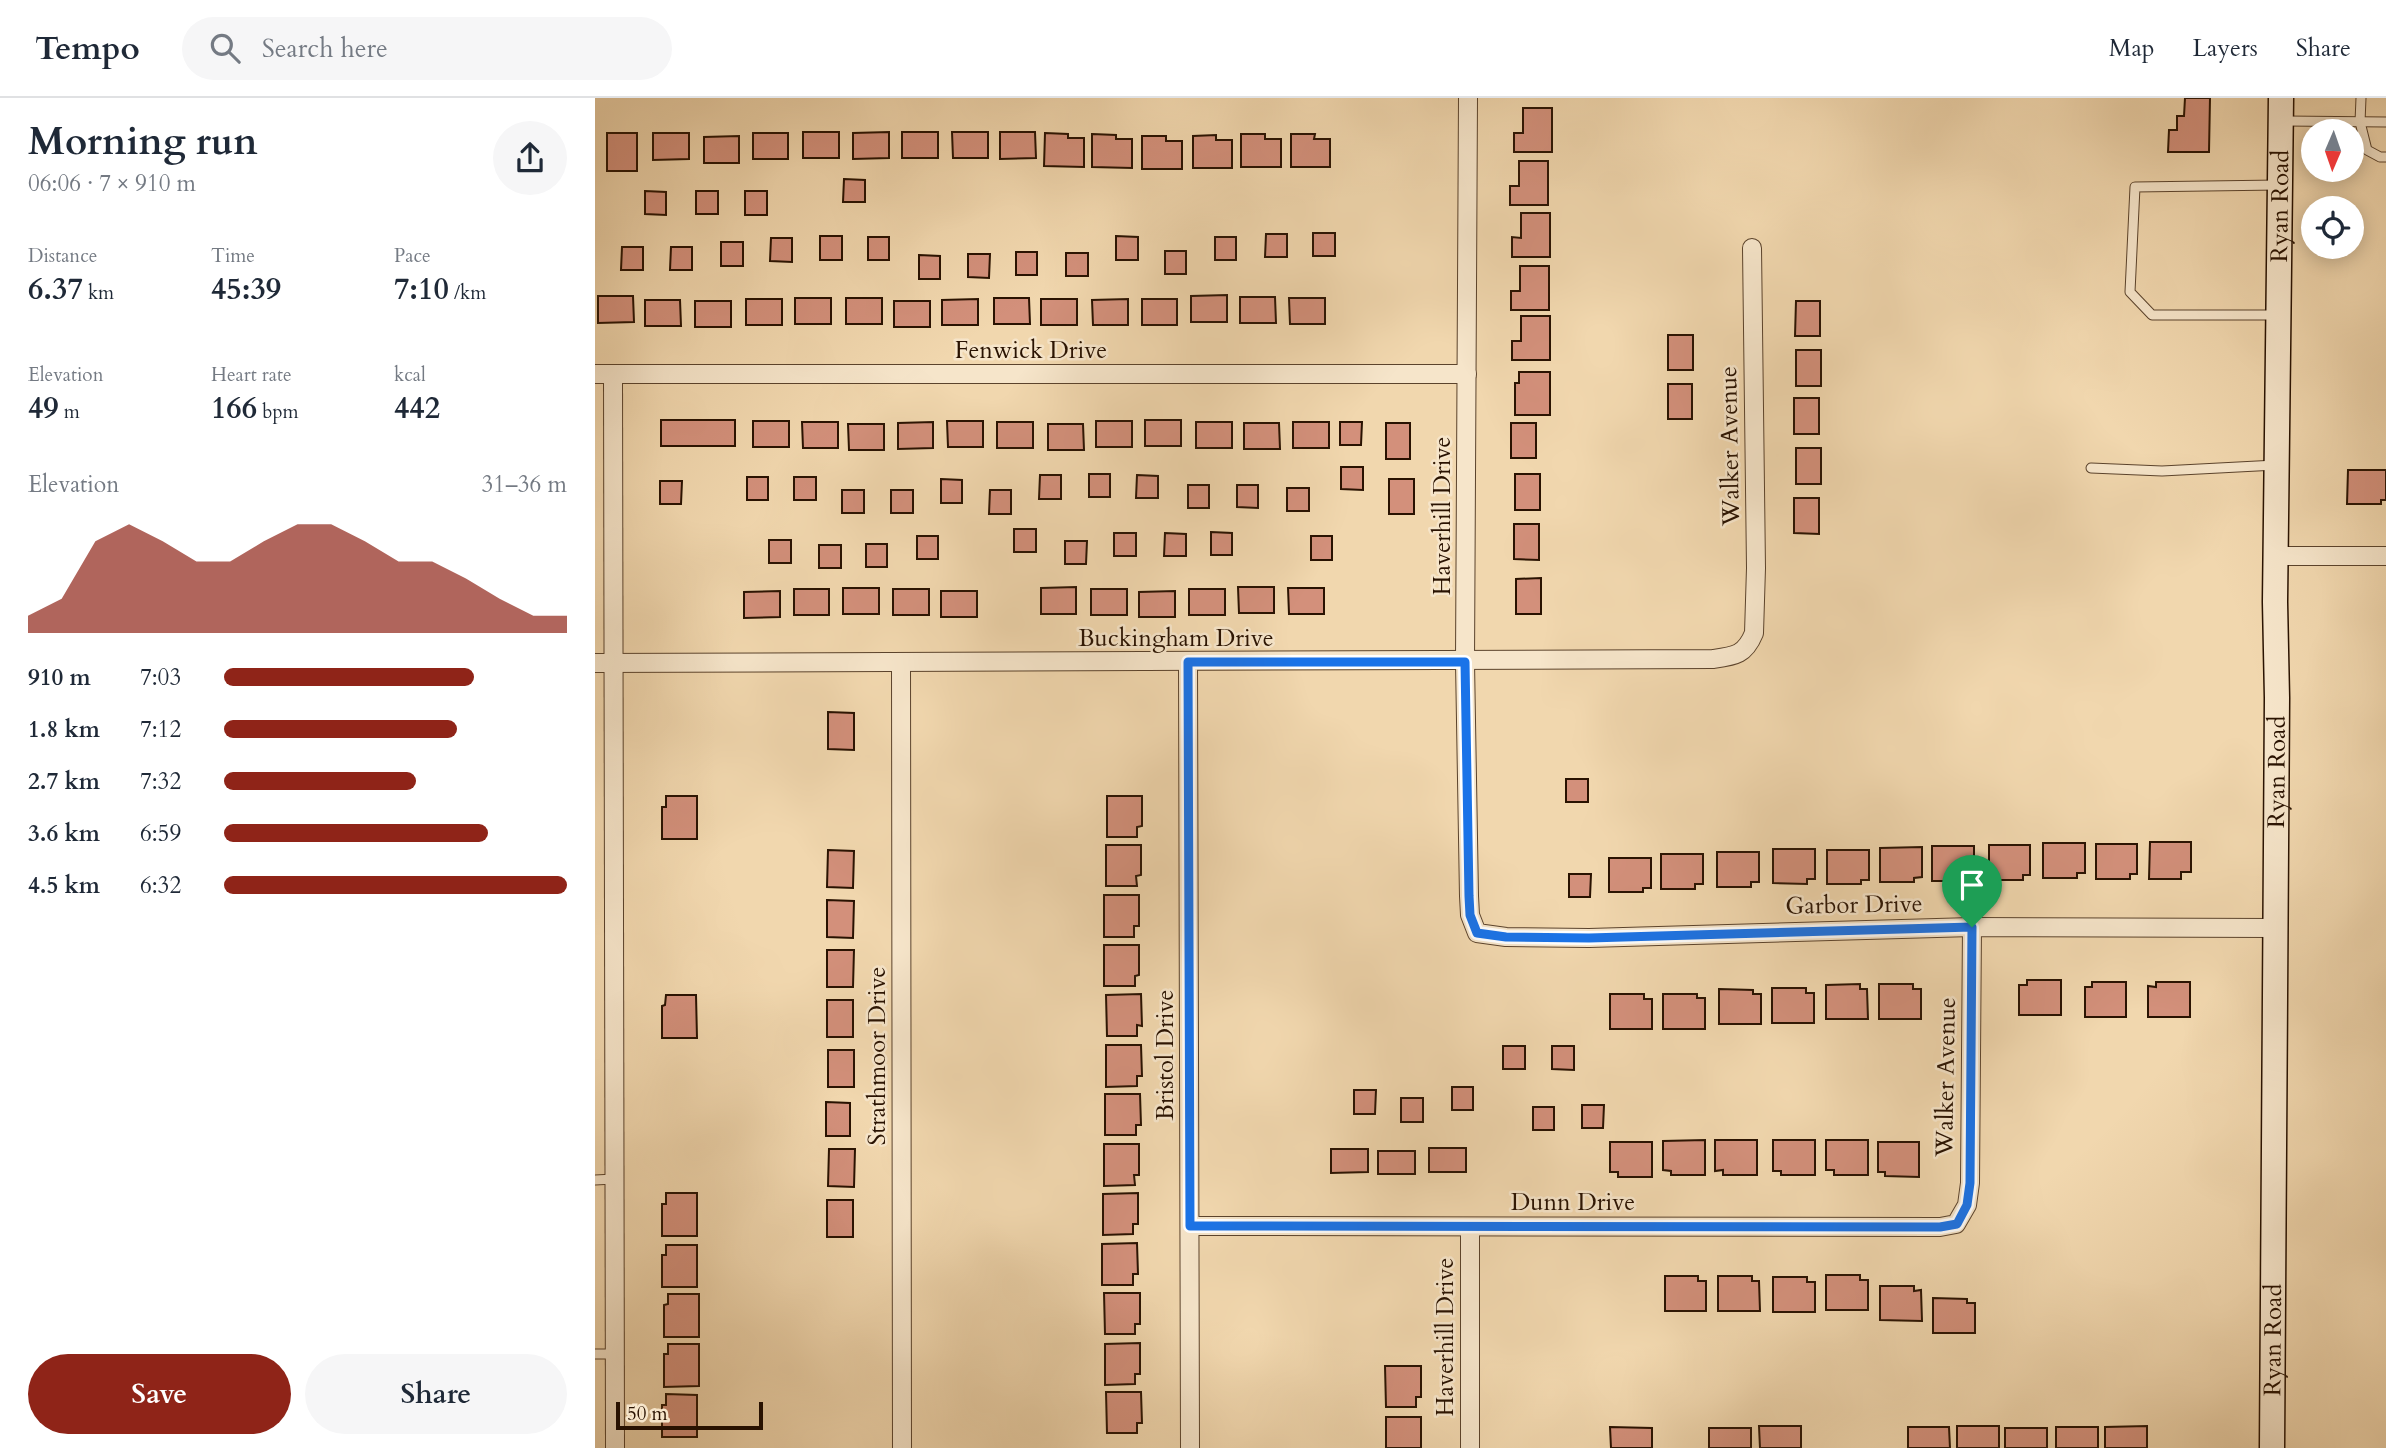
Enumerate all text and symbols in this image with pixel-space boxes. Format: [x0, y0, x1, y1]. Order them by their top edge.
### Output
search box [182, 17, 672, 80]
text: Tempo [35, 26, 140, 71]
icon: search [206, 29, 244, 67]
text: Search here [262, 31, 388, 66]
text: Map [2109, 32, 2155, 65]
text: Layers [2193, 32, 2258, 65]
text: Share [2296, 32, 2351, 65]
text: Morning run [28, 116, 258, 168]
north arrow [2301, 119, 2364, 182]
map controls [2301, 119, 2364, 259]
button: share [493, 121, 567, 195]
street label: Ryan Road [2263, 149, 2297, 263]
text: 06:06 · 7 × 910 m [28, 168, 196, 199]
button: locate [2301, 196, 2364, 259]
text: Distance [28, 243, 97, 269]
text: Time [211, 243, 255, 269]
text: Pace [394, 243, 431, 269]
text: 6.37 [28, 269, 83, 310]
text: 45:39 [211, 269, 281, 310]
text: 7:10 [394, 269, 449, 310]
text: km [83, 280, 114, 306]
text: /km [449, 280, 486, 306]
street label: Fenwick Drive [955, 334, 1107, 367]
text: Elevation [28, 362, 103, 388]
text: Heart rate [211, 362, 292, 388]
text: kcal [394, 362, 426, 388]
street label: Walker Avenue [1712, 366, 1748, 527]
text: 49 [28, 388, 59, 429]
text: 166 [211, 388, 257, 429]
text: 442 [394, 388, 440, 429]
text: m [59, 399, 80, 425]
text: bpm [257, 399, 299, 425]
street label: Haverhill Drive [1426, 437, 1459, 595]
text: Elevation [28, 469, 119, 500]
text: 31–36 m [482, 469, 567, 500]
street label: Buckingham Drive [1078, 622, 1274, 655]
text: 910 m [28, 662, 91, 693]
text: 7:03 [140, 662, 181, 693]
text: 1.8 km [28, 714, 100, 745]
text: 7:12 [140, 714, 181, 745]
street label: Ryan Road [2260, 715, 2293, 828]
text: 2.7 km [28, 766, 100, 797]
text: 7:32 [140, 766, 181, 797]
text: 3.6 km [28, 818, 100, 849]
text: 6:59 [140, 818, 181, 849]
pin [1942, 855, 2002, 927]
icon: arrive [1953, 866, 1991, 904]
text: 4.5 km [28, 870, 100, 901]
text: 6:32 [140, 870, 181, 901]
street label: Garbor Drive [1785, 887, 1923, 923]
street label: Strathmoor Drive [861, 967, 894, 1145]
street label: Bristol Drive [1149, 990, 1182, 1121]
street label: Walker Avenue [1928, 997, 1964, 1158]
street label: Dunn Drive [1511, 1186, 1635, 1219]
street label: Haverhill Drive [1429, 1258, 1462, 1416]
street label: Ryan Road [2256, 1283, 2290, 1396]
button: Save [28, 1354, 291, 1434]
button: Share [305, 1354, 567, 1434]
scale bar [616, 1399, 763, 1431]
text: 50 m [627, 1401, 668, 1427]

